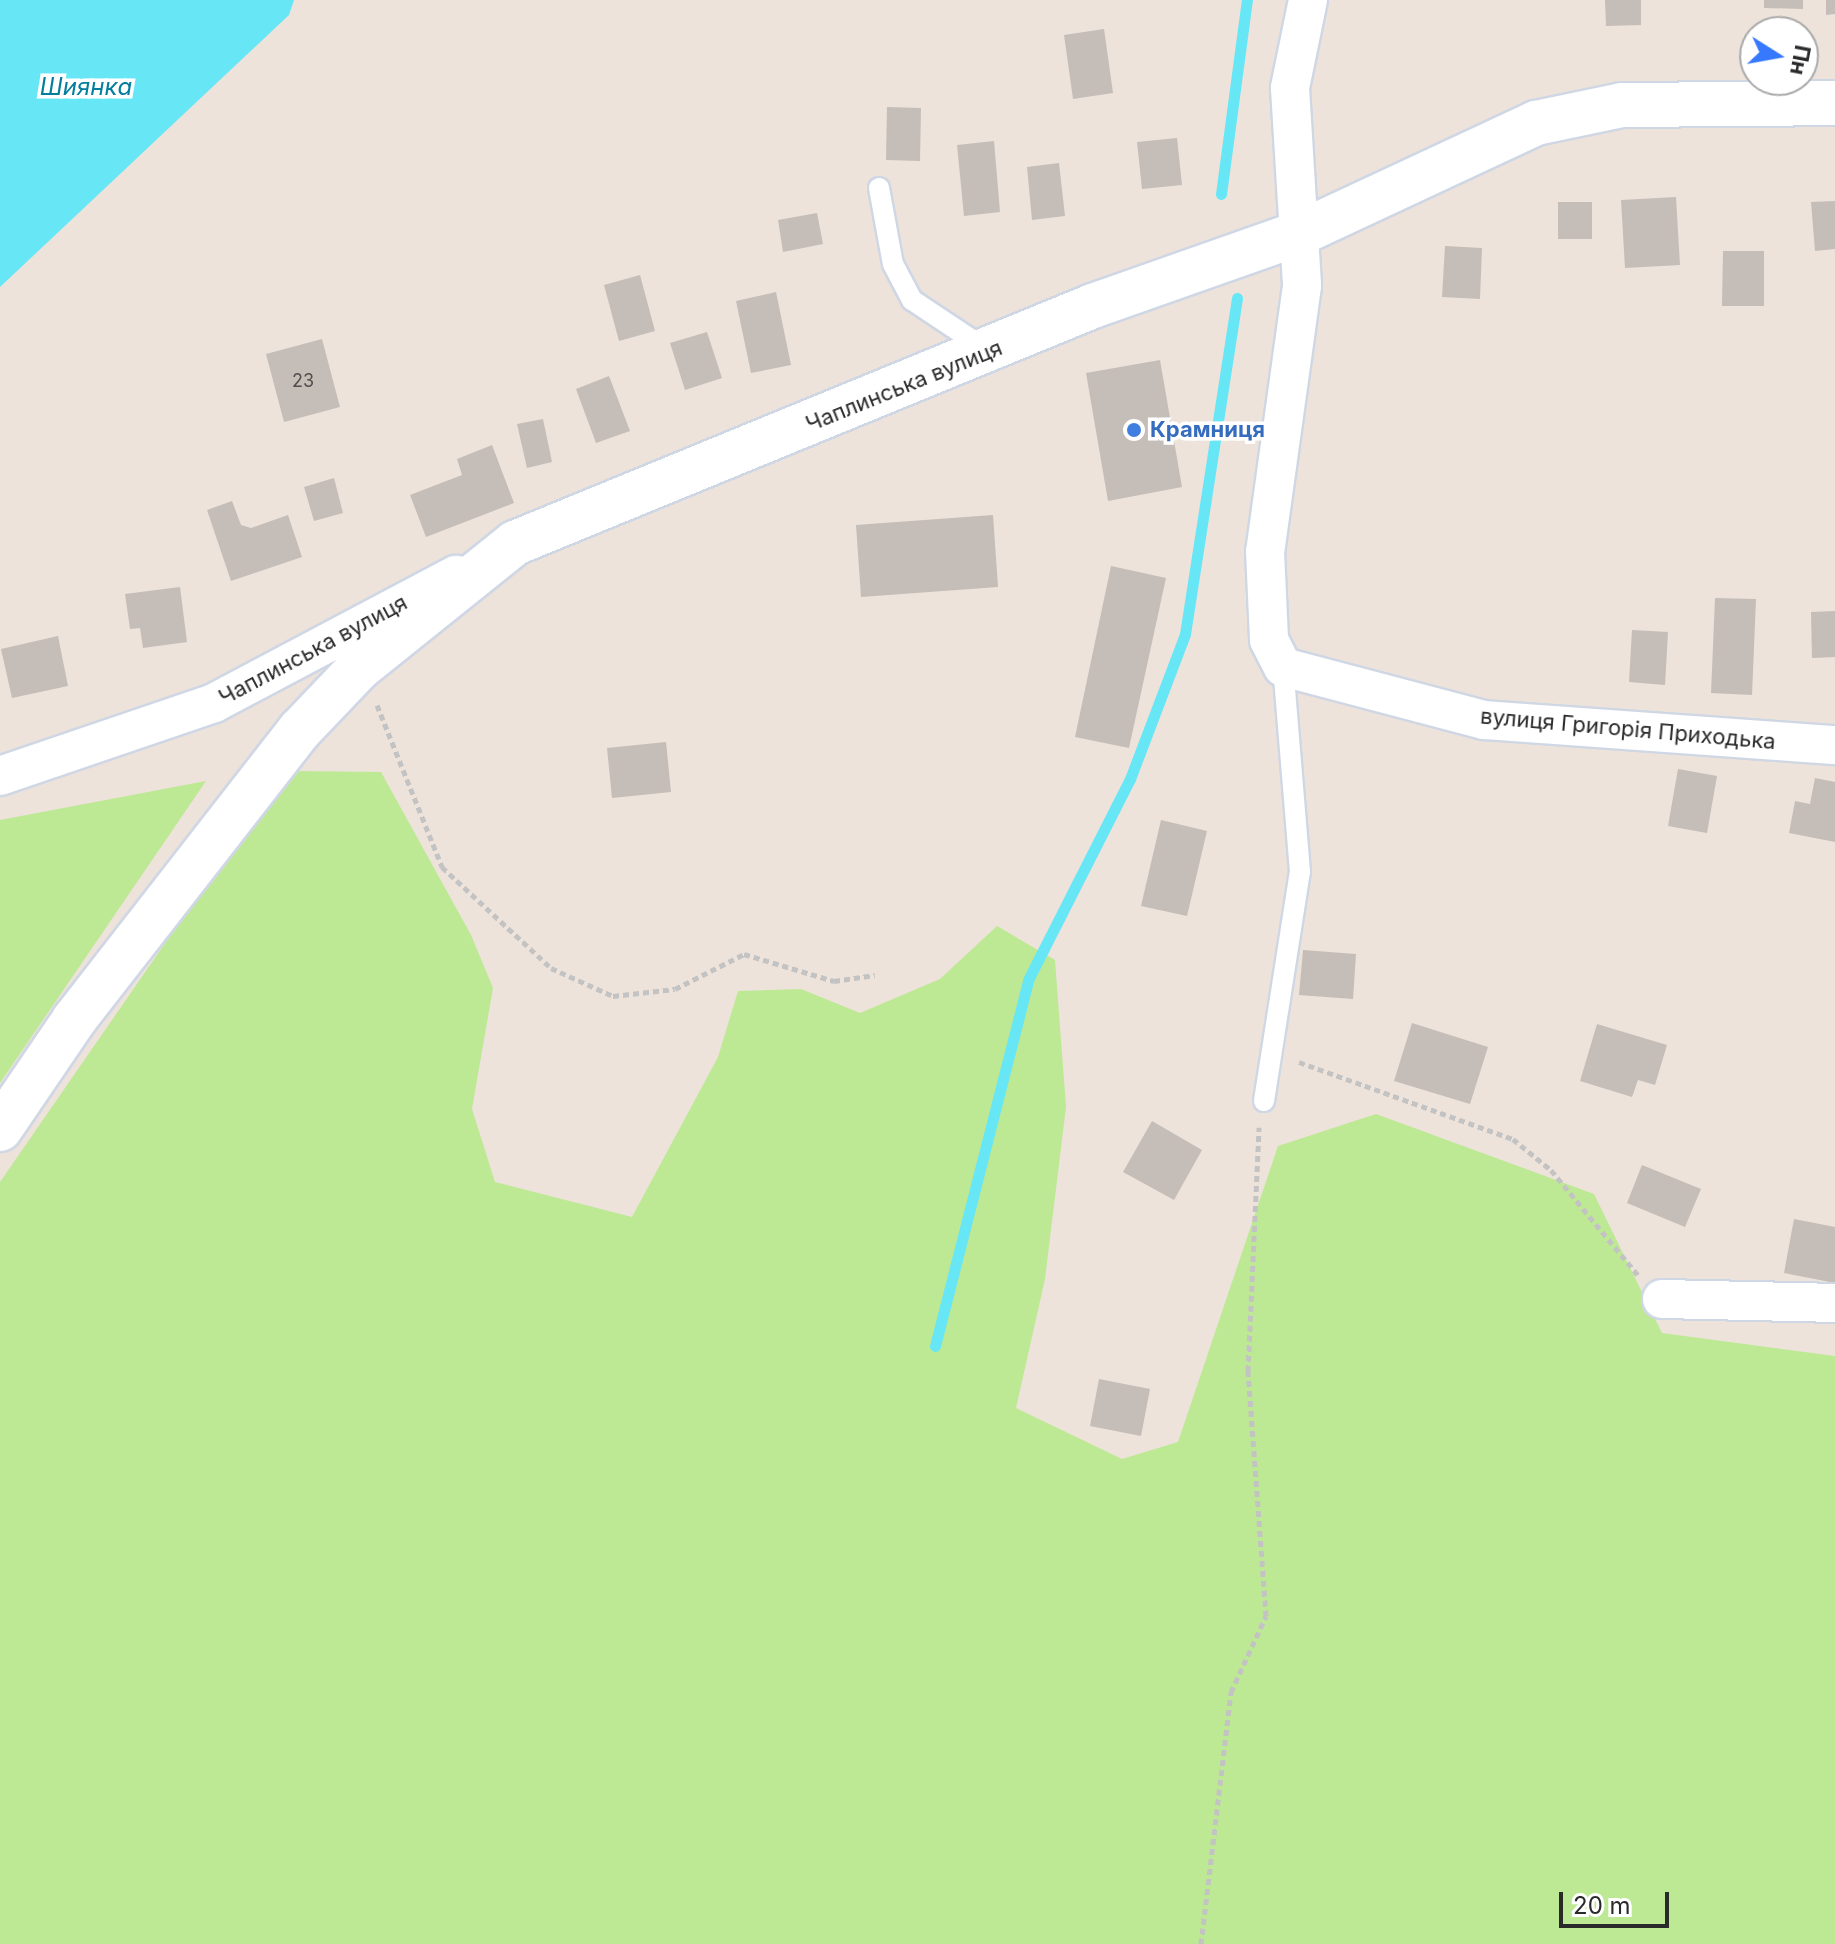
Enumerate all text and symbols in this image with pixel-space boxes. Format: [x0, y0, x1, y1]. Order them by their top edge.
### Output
north arrow [1739, 16, 1819, 96]
text: Пн [1785, 43, 1816, 77]
water label: Шиянка [40, 73, 132, 101]
street label: Чаплинська вулиця [802, 335, 1006, 437]
house number: 23 [292, 370, 314, 392]
place label: Крамниця [1150, 417, 1265, 443]
marker: Крамниця [1125, 421, 1143, 439]
street label: Чаплинська вулиця [214, 589, 412, 711]
street label: вулиця Григорія Приходька [1479, 703, 1777, 755]
scale bar [1563, 1876, 1673, 1926]
text: 20 m [1573, 1891, 1631, 1920]

